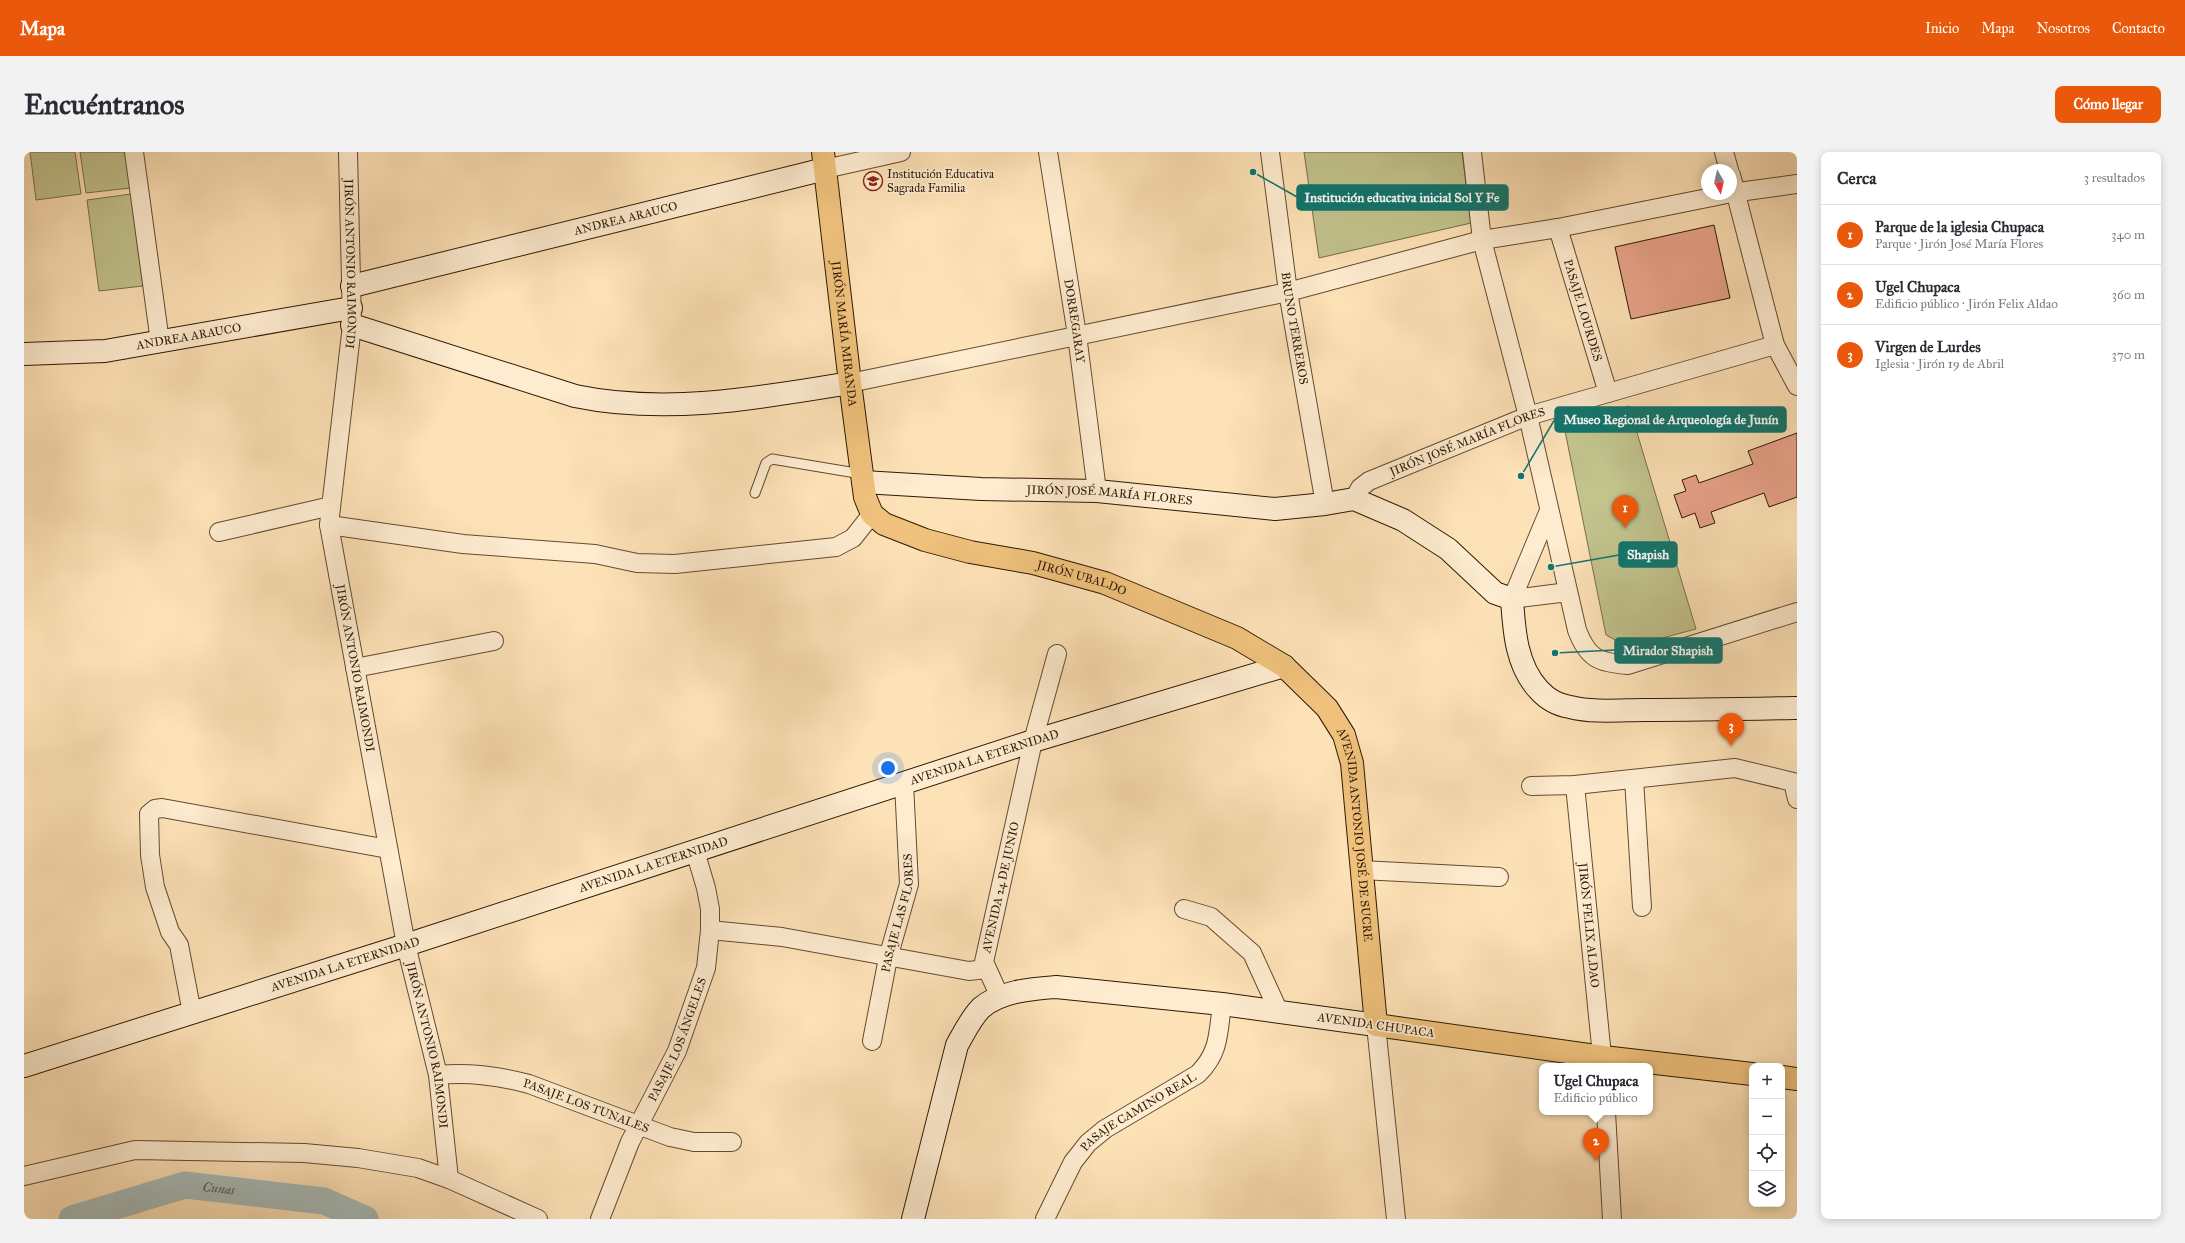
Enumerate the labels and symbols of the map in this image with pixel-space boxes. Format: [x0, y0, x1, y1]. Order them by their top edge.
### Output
north arrow [1701, 164, 1737, 200]
place label: Institución Educativa Sagrada Familia [887, 167, 995, 196]
school or university icon: Institución Educativa Sagrada Familia [862, 170, 884, 192]
street label: JIRÓN ANTONIO RAIMONDI [341, 177, 359, 350]
callout: Institución educativa inicial Sol Y Fe [1297, 185, 1508, 210]
text: Institución educativa inicial Sol Y Fe [1305, 190, 1500, 206]
street label: ANDREA ARAUCO [572, 199, 679, 238]
street label: JIRÓN MARÍA MIRANDA [828, 258, 860, 407]
street label: PASAJE LOURDES [1561, 258, 1605, 363]
street label: BRUNO TERREROS [1278, 271, 1311, 386]
street label: DORREGARAY [1061, 278, 1088, 364]
street label: ANDREA ARAUCO [134, 320, 242, 353]
street label: JIRÓN JOSÉ MARÍA FLORES [1386, 404, 1547, 481]
callout: Museo Regional de Arqueología de Junín [1555, 407, 1786, 432]
text: Museo Regional de Arqueología de Junín [1563, 412, 1779, 428]
street label: JIRÓN JOSÉ MARÍA FLORES [1024, 481, 1193, 508]
pin: 1 [1612, 495, 1638, 528]
callout: Shapish [1619, 542, 1677, 567]
text: Shapish [1627, 547, 1670, 563]
street label: JIRÓN UBALDO [1033, 557, 1129, 598]
street label: JIRÓN ANTONIO RAIMONDI [332, 581, 377, 753]
callout: Mirador Shapish [1615, 638, 1722, 663]
text: Mirador Shapish [1623, 643, 1714, 659]
pin: 3 [1718, 713, 1744, 746]
street label: AVENIDA ANTONIO JOSÉ DE SUCRE [1334, 724, 1375, 943]
street label: AVENIDA LA ETERNIDAD [907, 727, 1061, 788]
your location [878, 758, 898, 778]
street label: AVENIDA 24 DE JUNIO [979, 820, 1022, 955]
street label: AVENIDA LA ETERNIDAD [577, 834, 730, 895]
street label: PASAJE LAS FLORES [878, 853, 916, 974]
street label: JIRÓN FELIX ALDAO [1575, 860, 1602, 988]
street label: AVENIDA LA ETERNIDAD [268, 934, 421, 995]
street label: JIRÓN ANTONIO RAIMONDI [402, 958, 451, 1129]
street label: PASAJE LOS ÁNGELES [645, 976, 709, 1104]
street label: AVENIDA CHUPACA [1316, 1010, 1435, 1040]
street label: PASAJE CAMINO REAL [1077, 1070, 1199, 1154]
street label: PASAJE LOS TUNALES [522, 1076, 651, 1136]
pin: 2 [1583, 1128, 1609, 1161]
water label: Cunas [202, 1179, 236, 1199]

